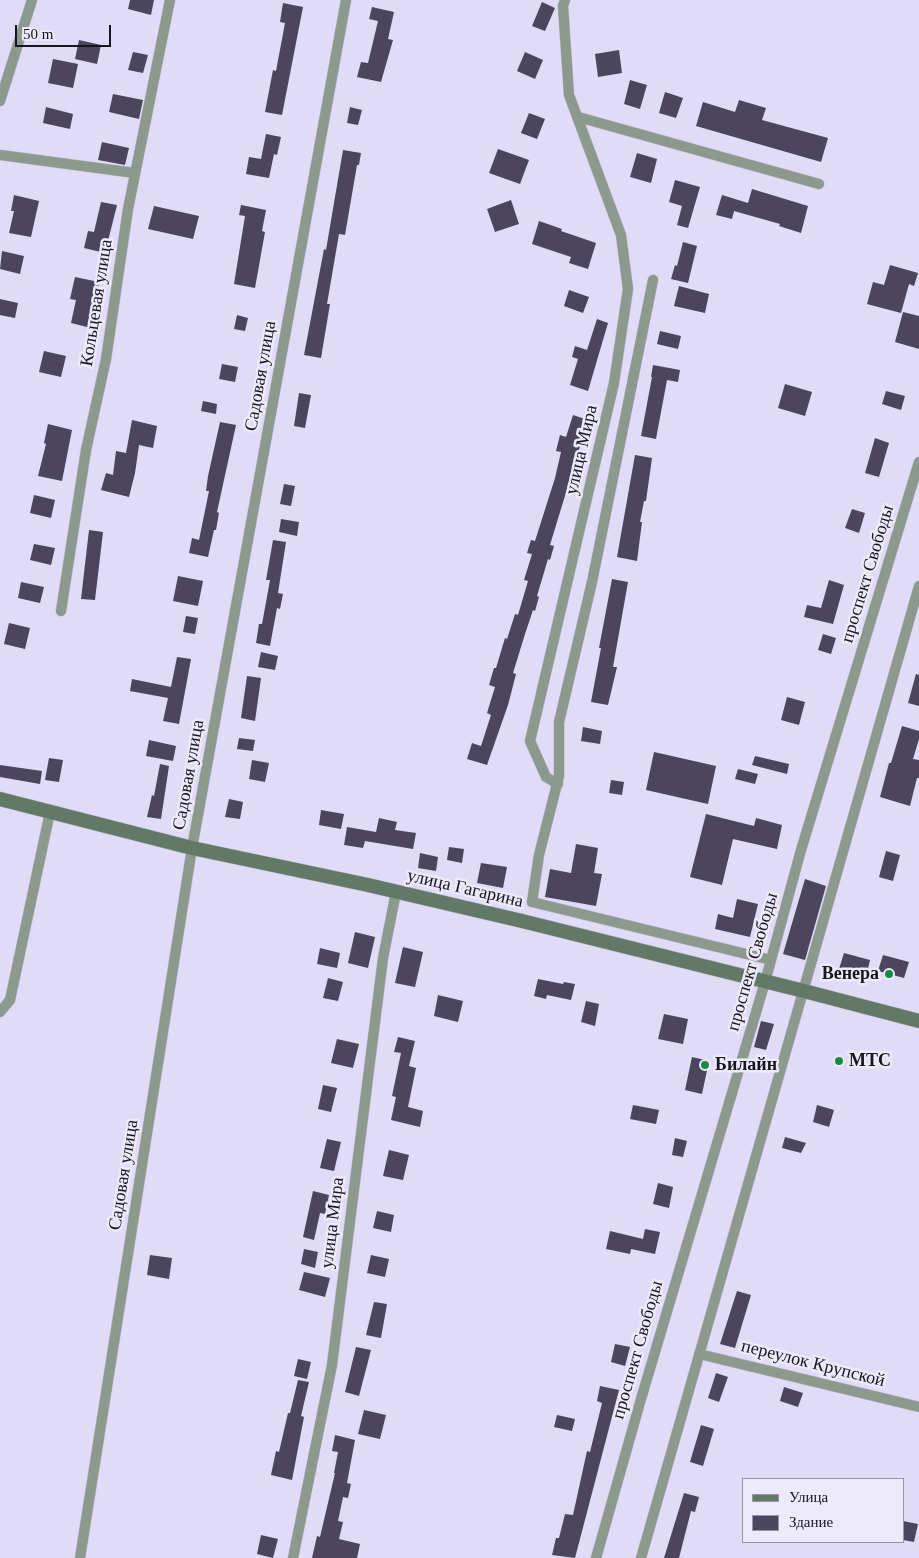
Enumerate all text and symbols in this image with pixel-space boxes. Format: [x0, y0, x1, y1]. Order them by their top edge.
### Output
scale bar [18, 15, 114, 47]
text: 50 m [23, 26, 53, 42]
street label: Кольцевая улица [76, 238, 118, 368]
street label: Садовая улица [241, 319, 281, 433]
street label: улица Мира [561, 403, 603, 497]
street label: проспект Свободы [837, 503, 899, 645]
street label: Садовая улица [169, 718, 209, 832]
street label: улица Гагарина [405, 865, 525, 913]
street label: проспект Свободы [723, 890, 783, 1034]
place label: Венера [822, 963, 879, 985]
marker: Венера [883, 968, 895, 980]
place label: МТС [849, 1050, 891, 1072]
place label: Билайн [715, 1054, 777, 1076]
marker: МТС [833, 1055, 845, 1067]
marker: Билайн [699, 1059, 711, 1071]
street label: Садовая улица [105, 1118, 143, 1232]
street label: улица Мира [317, 1176, 349, 1270]
street label: проспект Свободы [608, 1278, 668, 1422]
street label: переулок Крупской [739, 1336, 887, 1392]
legend [742, 1478, 904, 1543]
text: Улица [789, 1489, 828, 1505]
text: Здание [789, 1514, 833, 1530]

